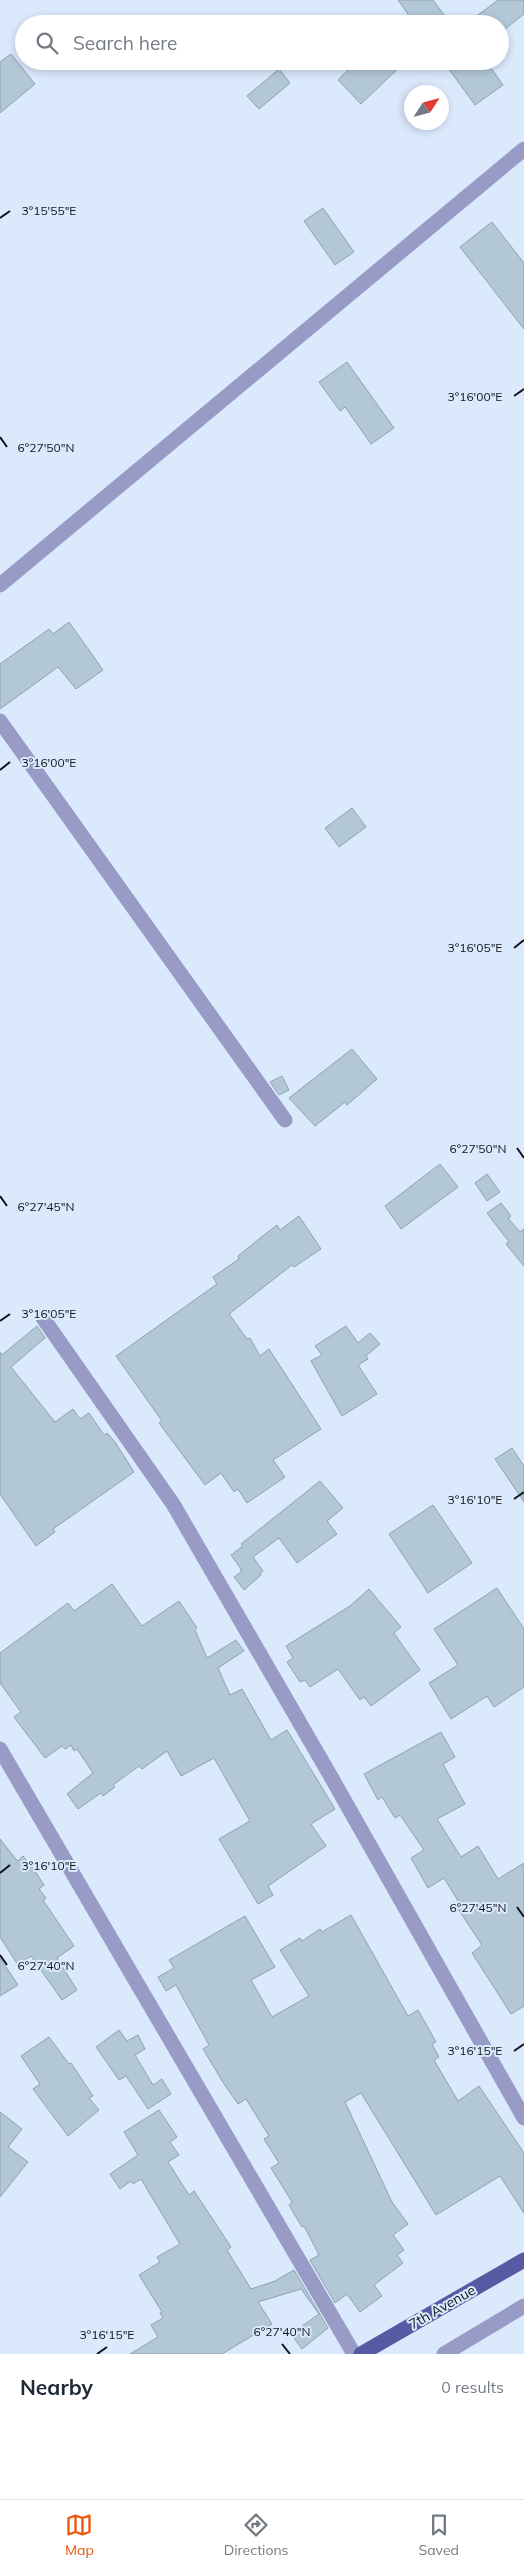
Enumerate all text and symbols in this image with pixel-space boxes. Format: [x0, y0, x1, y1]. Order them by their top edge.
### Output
search box [15, 15, 509, 70]
icon: search [33, 29, 61, 57]
text: Search here [73, 31, 177, 55]
north arrow [404, 85, 449, 130]
text: 3°15'55"E [22, 203, 76, 218]
text: 3°16'00"E [448, 389, 502, 404]
text: 6°27'50"N [18, 440, 74, 455]
text: 3°16'00"E [22, 755, 76, 770]
text: 3°16'05"E [448, 940, 502, 955]
text: 6°27'50"N [450, 1141, 506, 1156]
text: 6°27'45"N [18, 1199, 74, 1214]
text: 3°16'05"E [22, 1306, 76, 1321]
text: 3°16'10"E [448, 1492, 502, 1507]
text: 3°16'10"E [22, 1858, 76, 1873]
text: 6°27'45"N [450, 1900, 506, 1915]
text: 6°27'40"N [18, 1958, 74, 1973]
text: 3°16'15"E [448, 2043, 502, 2058]
street label: 7th Avenue [405, 2281, 479, 2333]
text: 6°27'40"N [254, 2324, 310, 2339]
text: 3°16'15"E [80, 2327, 134, 2342]
text: Nearby [20, 2374, 93, 2400]
text: 0 results [441, 2377, 504, 2397]
tab: Map [65, 2511, 94, 2559]
tab: Directions [224, 2511, 289, 2559]
tab: Saved [419, 2511, 459, 2559]

